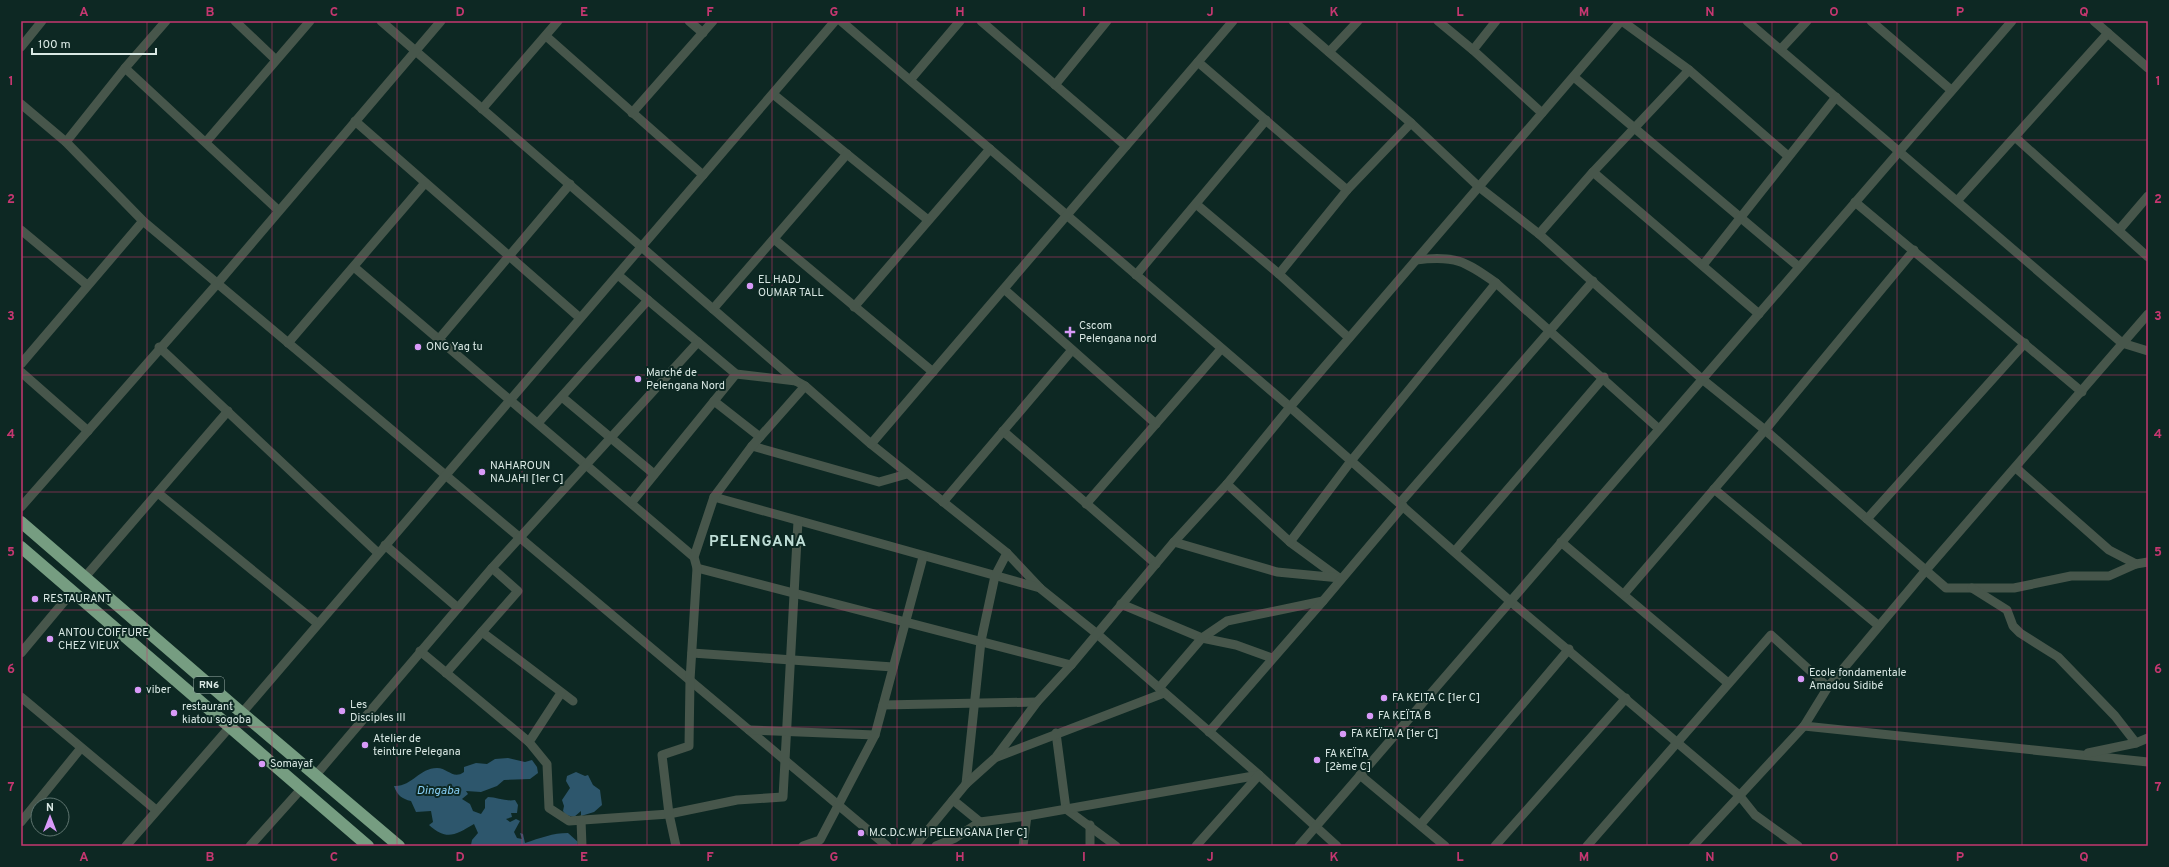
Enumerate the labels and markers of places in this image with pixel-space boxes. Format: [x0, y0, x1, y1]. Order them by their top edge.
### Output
place label: EL HADJ OUMAR TALL [758, 273, 824, 300]
marker: EL HADJ OUMAR TALL [745, 281, 755, 291]
place label: Cscom Pelengana nord [1079, 319, 1157, 346]
marker: Cscom Pelengana nord [1064, 326, 1076, 338]
place label: ONG Yag tu [426, 340, 483, 354]
marker: ONG Yag tu [413, 342, 423, 352]
place label: Marché de Pelengana Nord [646, 366, 725, 393]
marker: Marché de Pelengana Nord [633, 374, 643, 384]
place label: NAHAROUN NAJAHI [1er C] [490, 459, 564, 486]
marker: NAHAROUN NAJAHI [1er C] [477, 467, 487, 477]
place label: RESTAURANT [43, 592, 111, 606]
marker: RESTAURANT [30, 594, 40, 604]
place label: ANTOU COIFFURE CHEZ VIEUX [58, 626, 149, 653]
marker: ANTOU COIFFURE CHEZ VIEUX [45, 634, 55, 644]
place label: Ecole fondamentale Amadou Sidibé [1809, 666, 1907, 693]
marker: Ecole fondamentale Amadou Sidibé [1796, 674, 1806, 684]
place label: viber [146, 683, 172, 697]
marker: viber [133, 685, 143, 695]
place label: FA KEITA C [1er C] [1392, 691, 1480, 705]
marker: FA KEITA C [1er C] [1379, 693, 1389, 703]
place label: Les Disciples III [350, 698, 406, 725]
place label: restaurant kiatou sogoba [182, 700, 251, 727]
marker: Les Disciples III [337, 706, 347, 716]
marker: restaurant kiatou sogoba [169, 708, 179, 718]
place label: FA KEÏTA B [1378, 708, 1431, 723]
marker: FA KEÏTA B [1365, 711, 1375, 721]
place label: FA KEÏTA A [1er C] [1351, 726, 1438, 741]
marker: FA KEÏTA A [1er C] [1338, 729, 1348, 739]
place label: Atelier de teinture Pelegana [373, 732, 461, 759]
marker: Atelier de teinture Pelegana [360, 740, 370, 750]
place label: FA KEÏTA [2ème C] [1325, 746, 1371, 774]
marker: FA KEÏTA [2ème C] [1312, 755, 1322, 765]
place label: Somayaf [270, 757, 313, 771]
marker: Somayaf [257, 759, 267, 769]
place label: M.C.D.C.W.H PELENGANA [1er C] [869, 826, 1028, 840]
marker: M.C.D.C.W.H PELENGANA [1er C] [856, 828, 866, 838]

